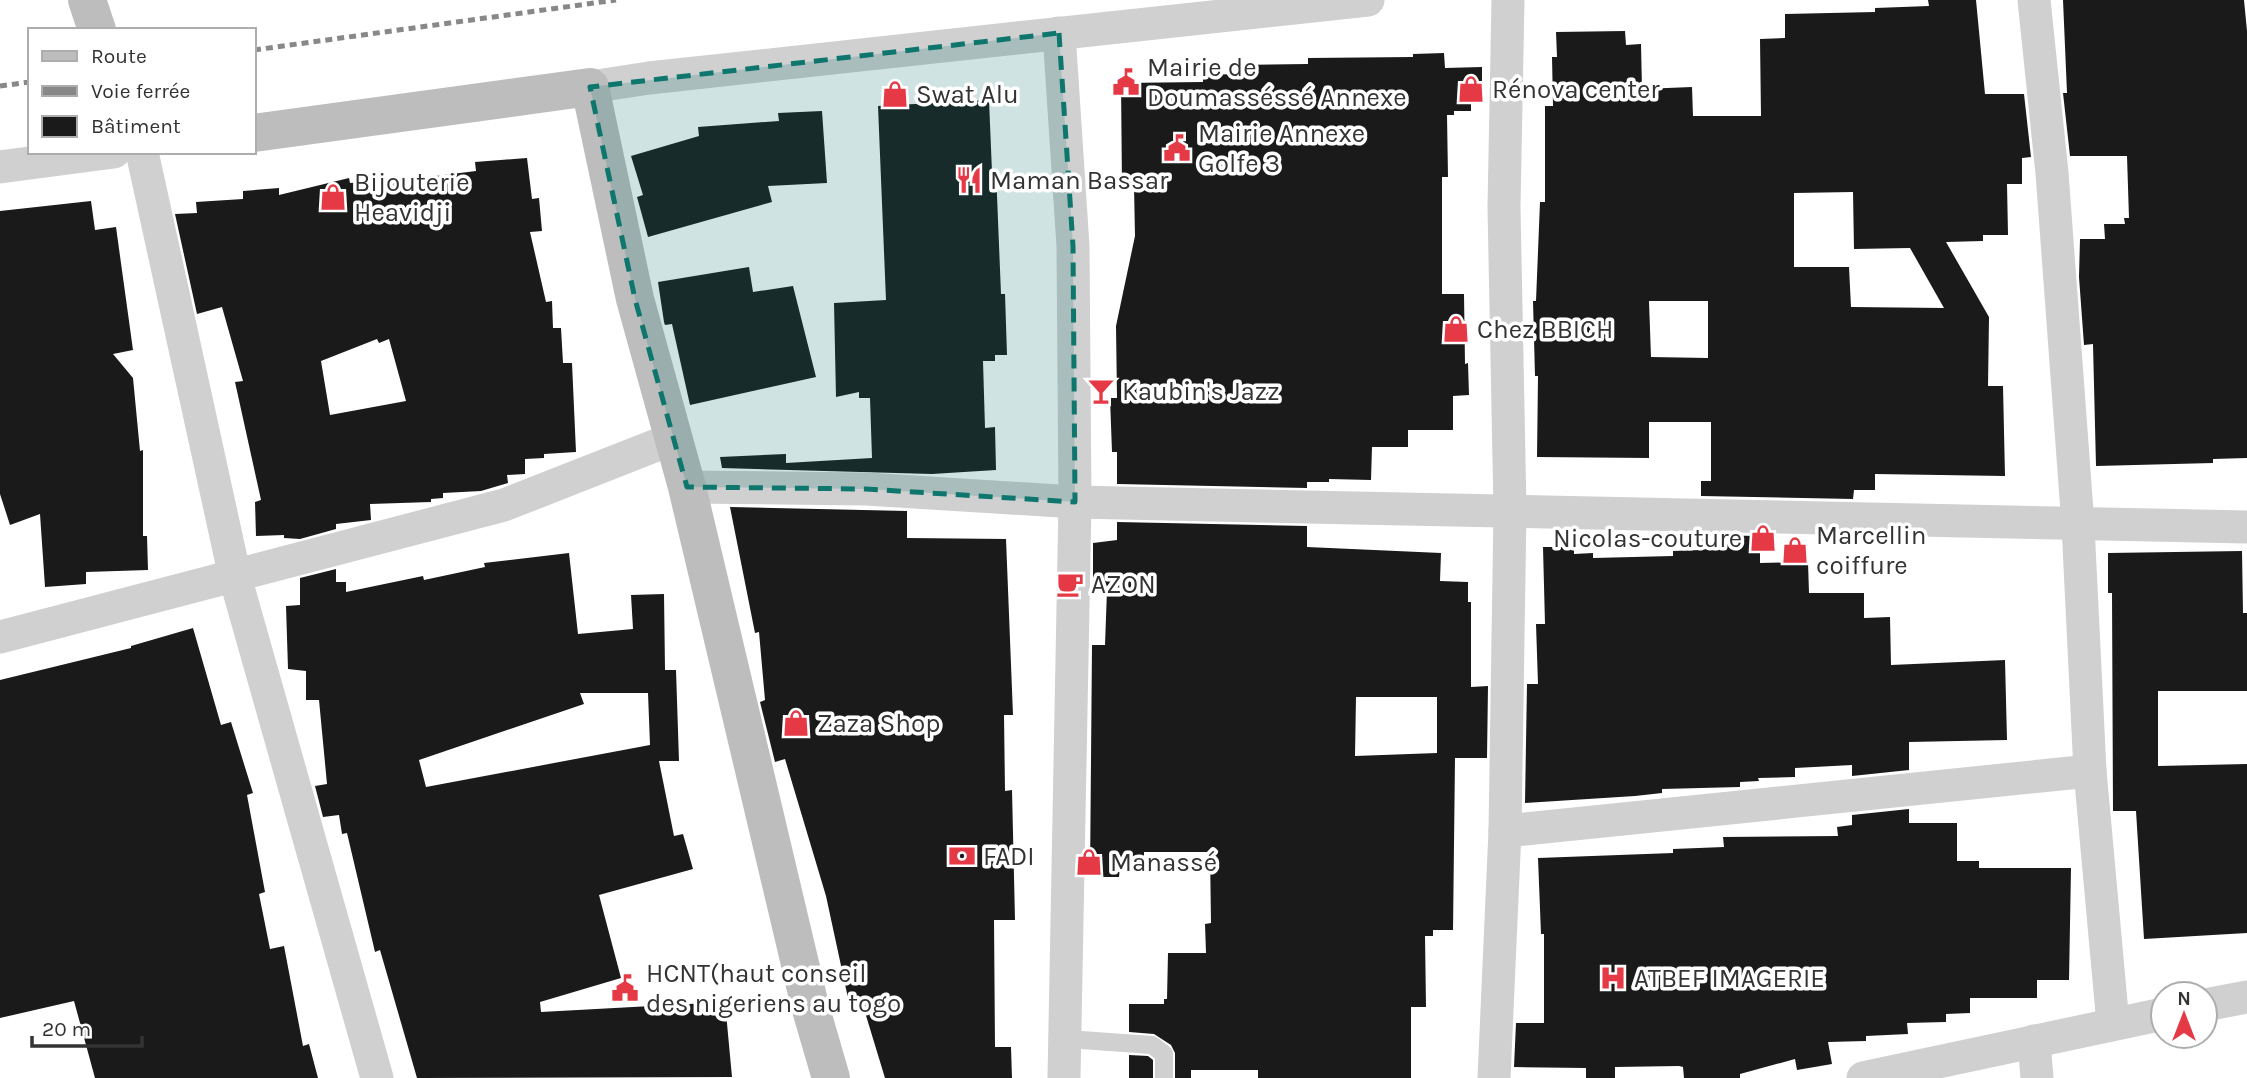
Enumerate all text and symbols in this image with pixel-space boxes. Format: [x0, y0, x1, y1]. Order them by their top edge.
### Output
legend [28, 28, 256, 154]
text: Route [91, 44, 147, 68]
place label: Mairie de Doumasséssé Annexe [1147, 52, 1407, 113]
public building icon: Mairie de Doumasséssé Annexe [1111, 67, 1141, 97]
shop icon: Rénova center [1456, 74, 1486, 104]
place label: Rénova center [1492, 74, 1660, 105]
text: Voie ferrée [91, 79, 190, 103]
shop icon: Swat Alu [880, 79, 910, 109]
place label: Swat Alu [916, 79, 1019, 110]
text: Bâtiment [91, 114, 181, 138]
place label: Mairie Annexe Golfe 3 [1198, 118, 1365, 179]
public building icon: Mairie Annexe Golfe 3 [1162, 133, 1192, 163]
restaurant icon: Maman Bassar [954, 165, 984, 195]
place label: Maman Bassar [990, 165, 1169, 196]
place label: Bijouterie Heavidji [354, 167, 470, 228]
shop icon: Bijouterie Heavidji [318, 182, 348, 212]
shop icon: Chez BBICH [1441, 314, 1471, 344]
place label: Chez BBICH [1477, 314, 1613, 345]
bar icon: Kaubin's Jazz [1086, 376, 1116, 406]
place label: Kaubin's Jazz [1122, 376, 1280, 407]
place label: Marcellin coiffure [1816, 520, 1927, 581]
place label: Nicolas-couture [1553, 523, 1742, 554]
shop icon: Nicolas-couture [1748, 523, 1778, 553]
shop icon: Marcellin coiffure [1780, 535, 1810, 565]
cafe icon: AZON [1055, 569, 1085, 599]
place label: AZON [1091, 569, 1156, 600]
shop icon: Zaza Shop [781, 708, 811, 738]
place label: Zaza Shop [817, 708, 940, 739]
bank icon: FADI [947, 841, 977, 871]
place label: FADI [983, 841, 1035, 872]
shop icon: Manassé [1074, 847, 1104, 877]
place label: Manassé [1110, 847, 1217, 878]
place label: HCNT(haut conseil des nigeriens au togo [646, 958, 901, 1019]
hospital icon: ATBEF IMAGERIE [1598, 963, 1628, 993]
place label: ATBEF IMAGERIE [1634, 963, 1825, 994]
public building icon: HCNT(haut conseil des nigeriens au togo [610, 973, 640, 1003]
north arrow [2149, 980, 2219, 1050]
text: N [2177, 988, 2191, 1010]
scale bar [32, 1004, 142, 1048]
text: 20 m [42, 1017, 91, 1041]

